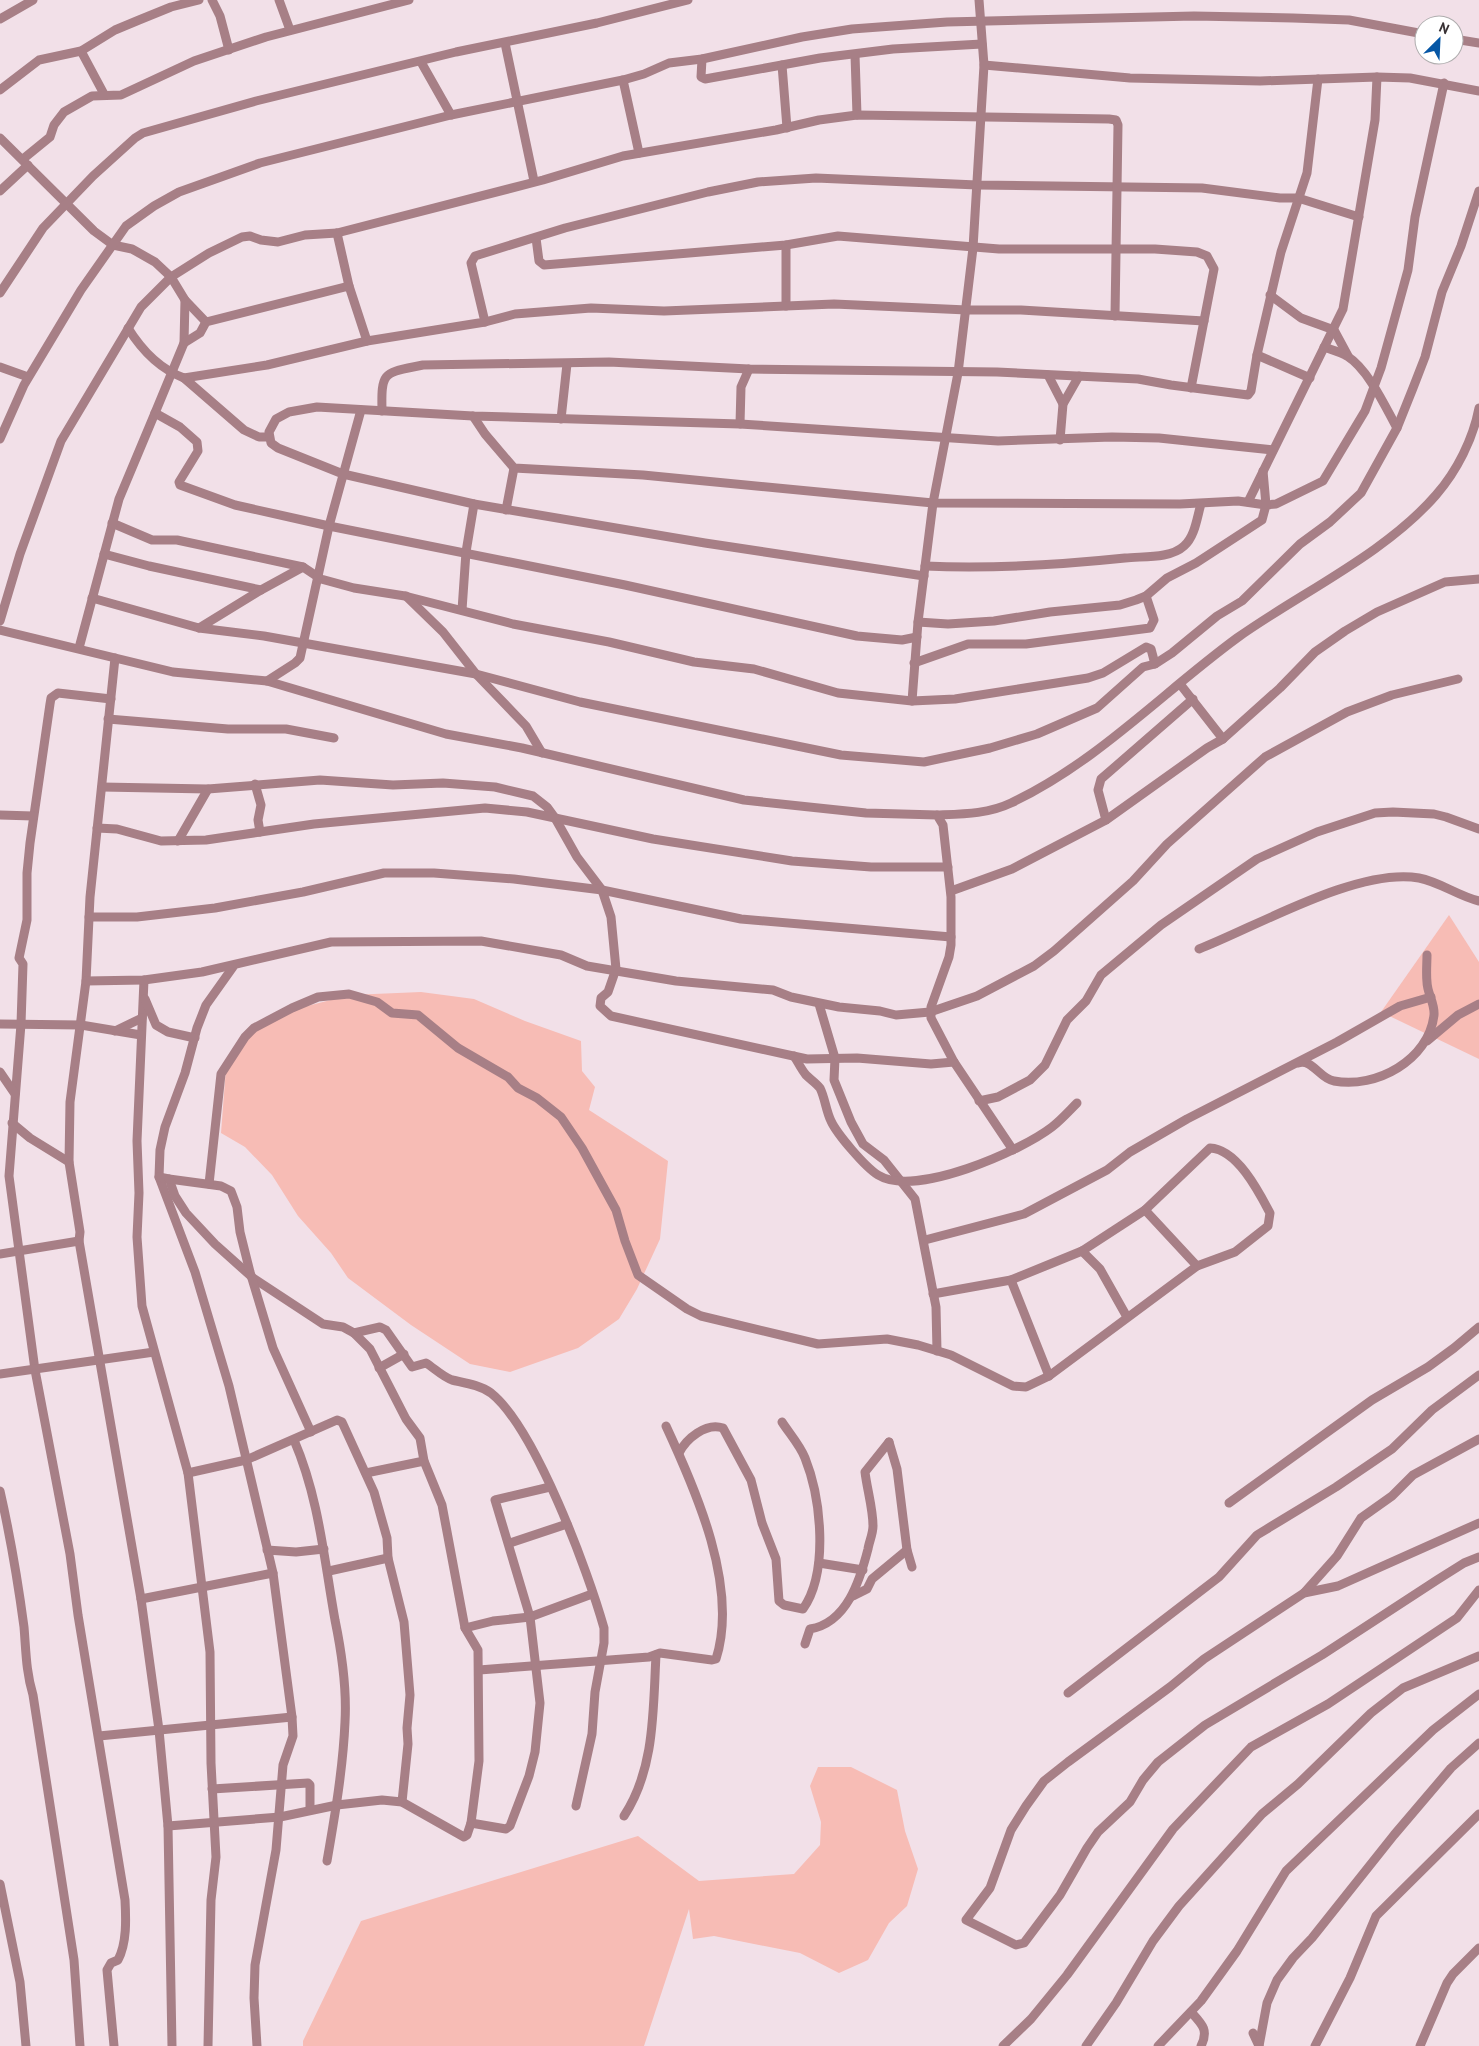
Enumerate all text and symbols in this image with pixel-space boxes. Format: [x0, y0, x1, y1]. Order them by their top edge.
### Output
north arrow [1414, 15, 1464, 65]
text: N [1436, 18, 1452, 38]

